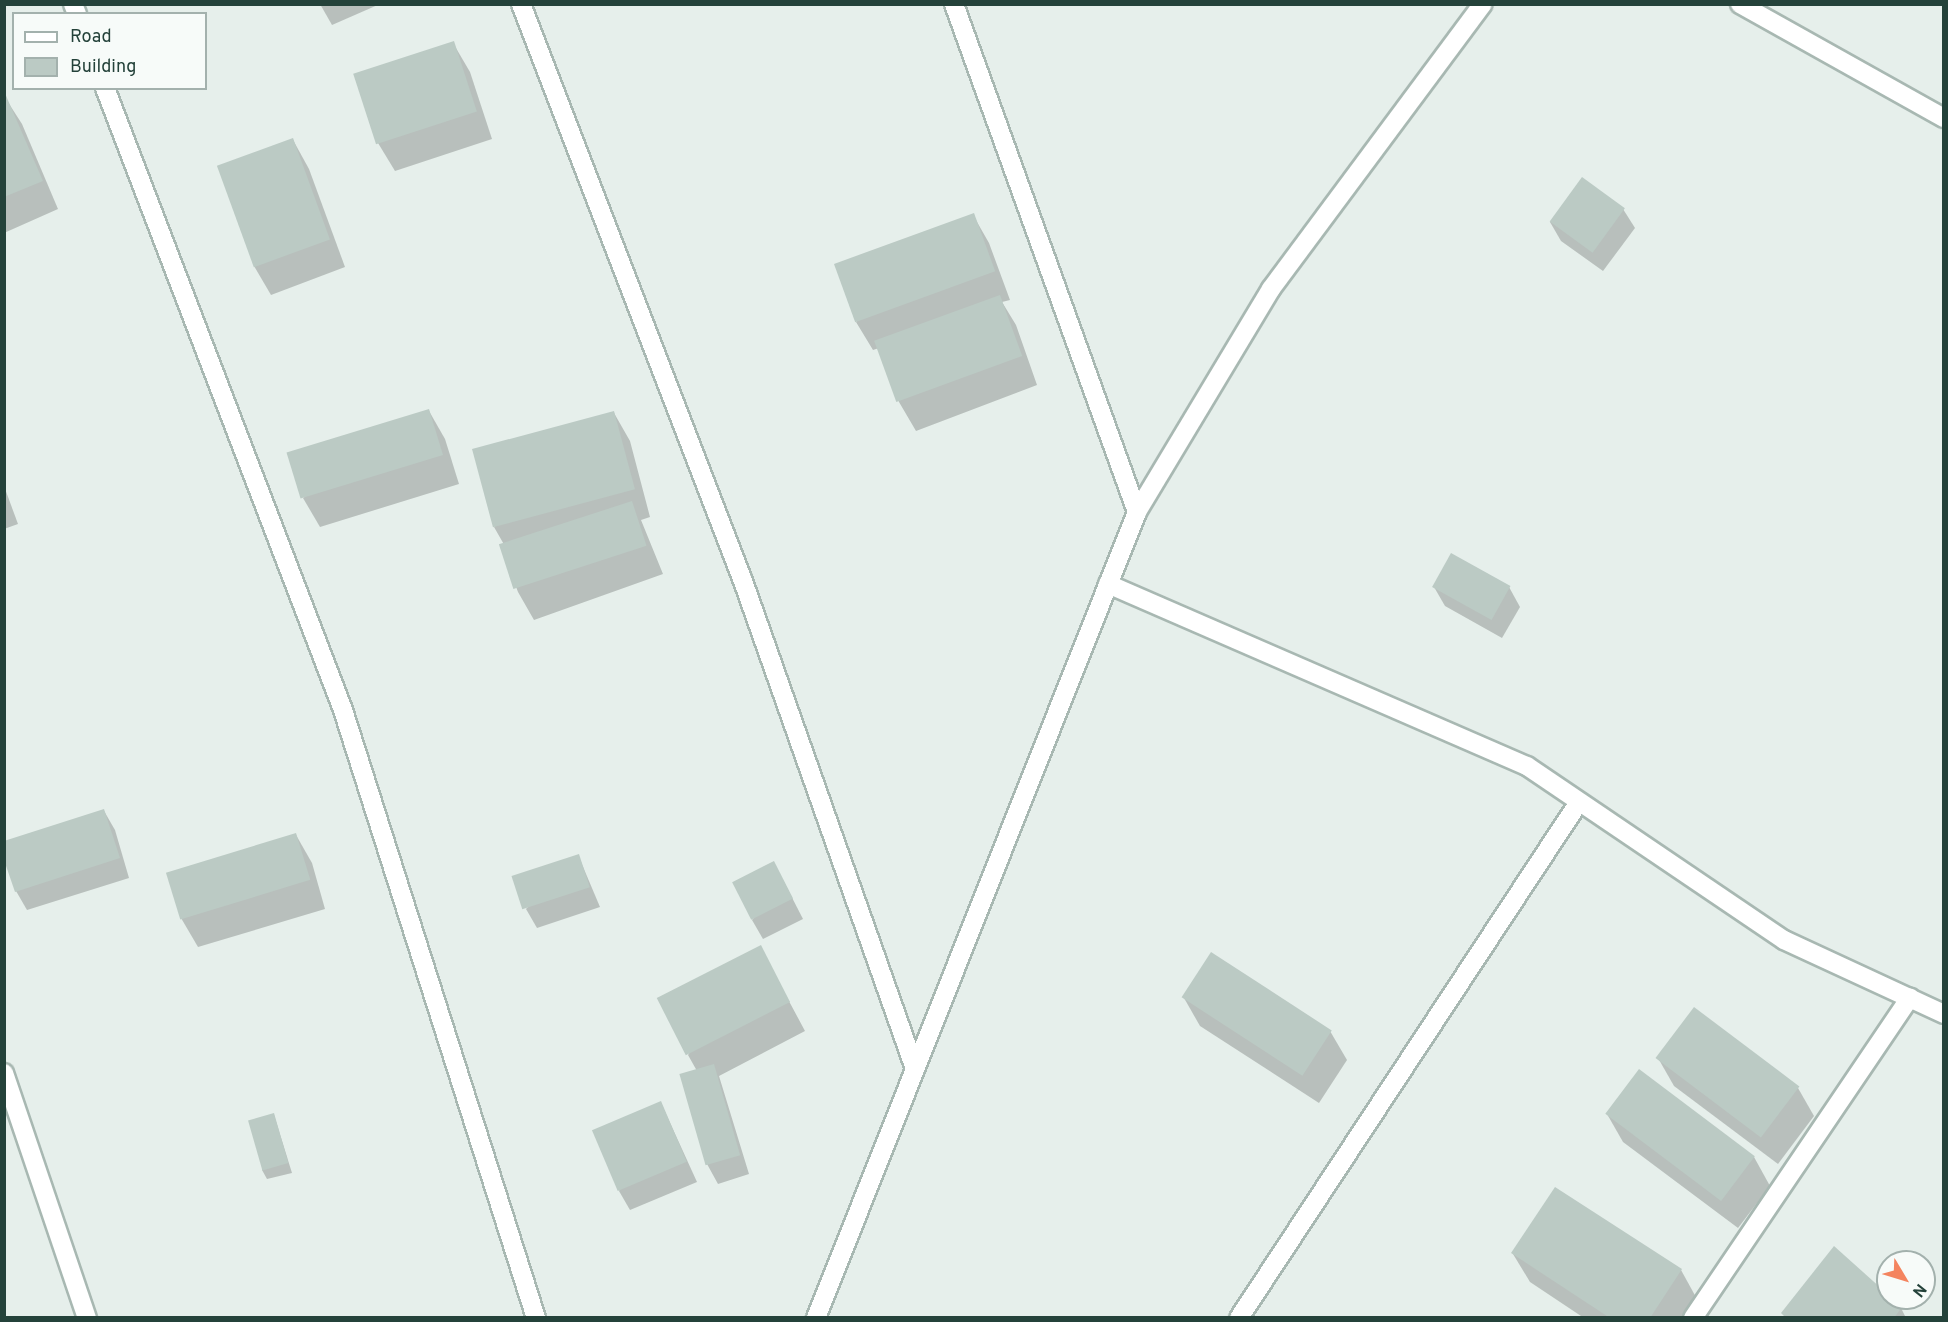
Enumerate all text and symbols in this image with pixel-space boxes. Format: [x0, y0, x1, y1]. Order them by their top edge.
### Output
legend [12, 12, 207, 90]
text: Road [70, 26, 112, 49]
text: Building [70, 56, 136, 79]
north arrow [1876, 1250, 1936, 1310]
text: N [1907, 1279, 1930, 1301]

